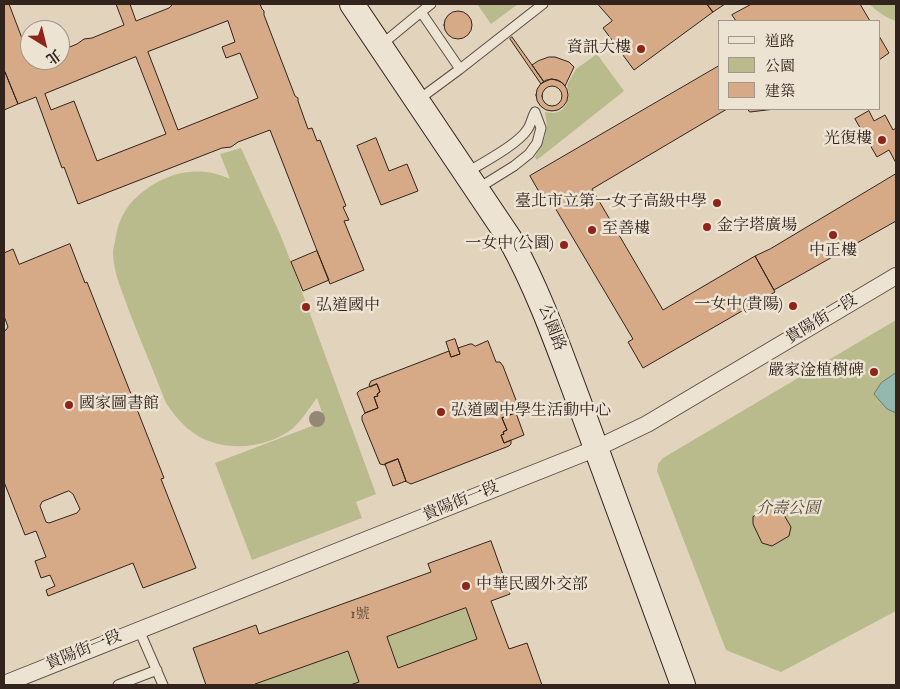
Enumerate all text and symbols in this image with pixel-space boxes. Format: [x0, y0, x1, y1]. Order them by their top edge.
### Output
north arrow [20, 20, 70, 70]
legend [718, 20, 880, 110]
text: 道路 [765, 32, 795, 51]
place label: 資訊大樓 [567, 39, 631, 59]
marker: 資訊大樓 [635, 43, 647, 55]
text: 北 [43, 46, 64, 68]
text: 公園 [765, 57, 795, 76]
text: 建築 [765, 82, 795, 101]
place label: 光復樓 [824, 130, 872, 150]
marker: 光復樓 [876, 134, 888, 146]
place label: 臺北市立第一女子高級中學 [515, 193, 707, 213]
marker: 臺北市立第一女子高級中學 [711, 197, 723, 209]
place label: 金字塔廣場 [717, 217, 797, 237]
place label: 至善樓 [602, 220, 650, 240]
marker: 金字塔廣場 [701, 221, 713, 233]
marker: 至善樓 [586, 224, 598, 236]
marker: 中正樓 [827, 229, 839, 241]
place label: 一女中(公園) [465, 235, 554, 255]
marker: 一女中(公園) [558, 239, 570, 251]
place label: 中正樓 [809, 242, 857, 262]
street label: 貴陽街一段 [783, 291, 861, 349]
place label: 一女中(貴陽) [694, 296, 783, 316]
place label: 弘道國中 [316, 297, 380, 317]
marker: 一女中(貴陽) [787, 300, 799, 312]
marker: 弘道國中 [300, 301, 312, 313]
street label: 公園路 [533, 302, 569, 354]
place label: 嚴家淦植樹碑 [768, 362, 864, 382]
marker: 嚴家淦植樹碑 [868, 366, 880, 378]
place label: 國家圖書館 [79, 395, 159, 415]
marker: 國家圖書館 [63, 399, 75, 411]
place label: 弘道國中學生活動中心 [451, 402, 611, 422]
marker: 弘道國中學生活動中心 [435, 406, 447, 418]
street label: 貴陽街一段 [420, 478, 502, 526]
park label: 介壽公園 [756, 500, 820, 520]
place label: 中華民國外交部 [476, 576, 588, 596]
marker: 中華民國外交部 [460, 580, 472, 592]
house number: 1號 [351, 607, 369, 623]
street label: 貴陽街一段 [43, 627, 125, 675]

